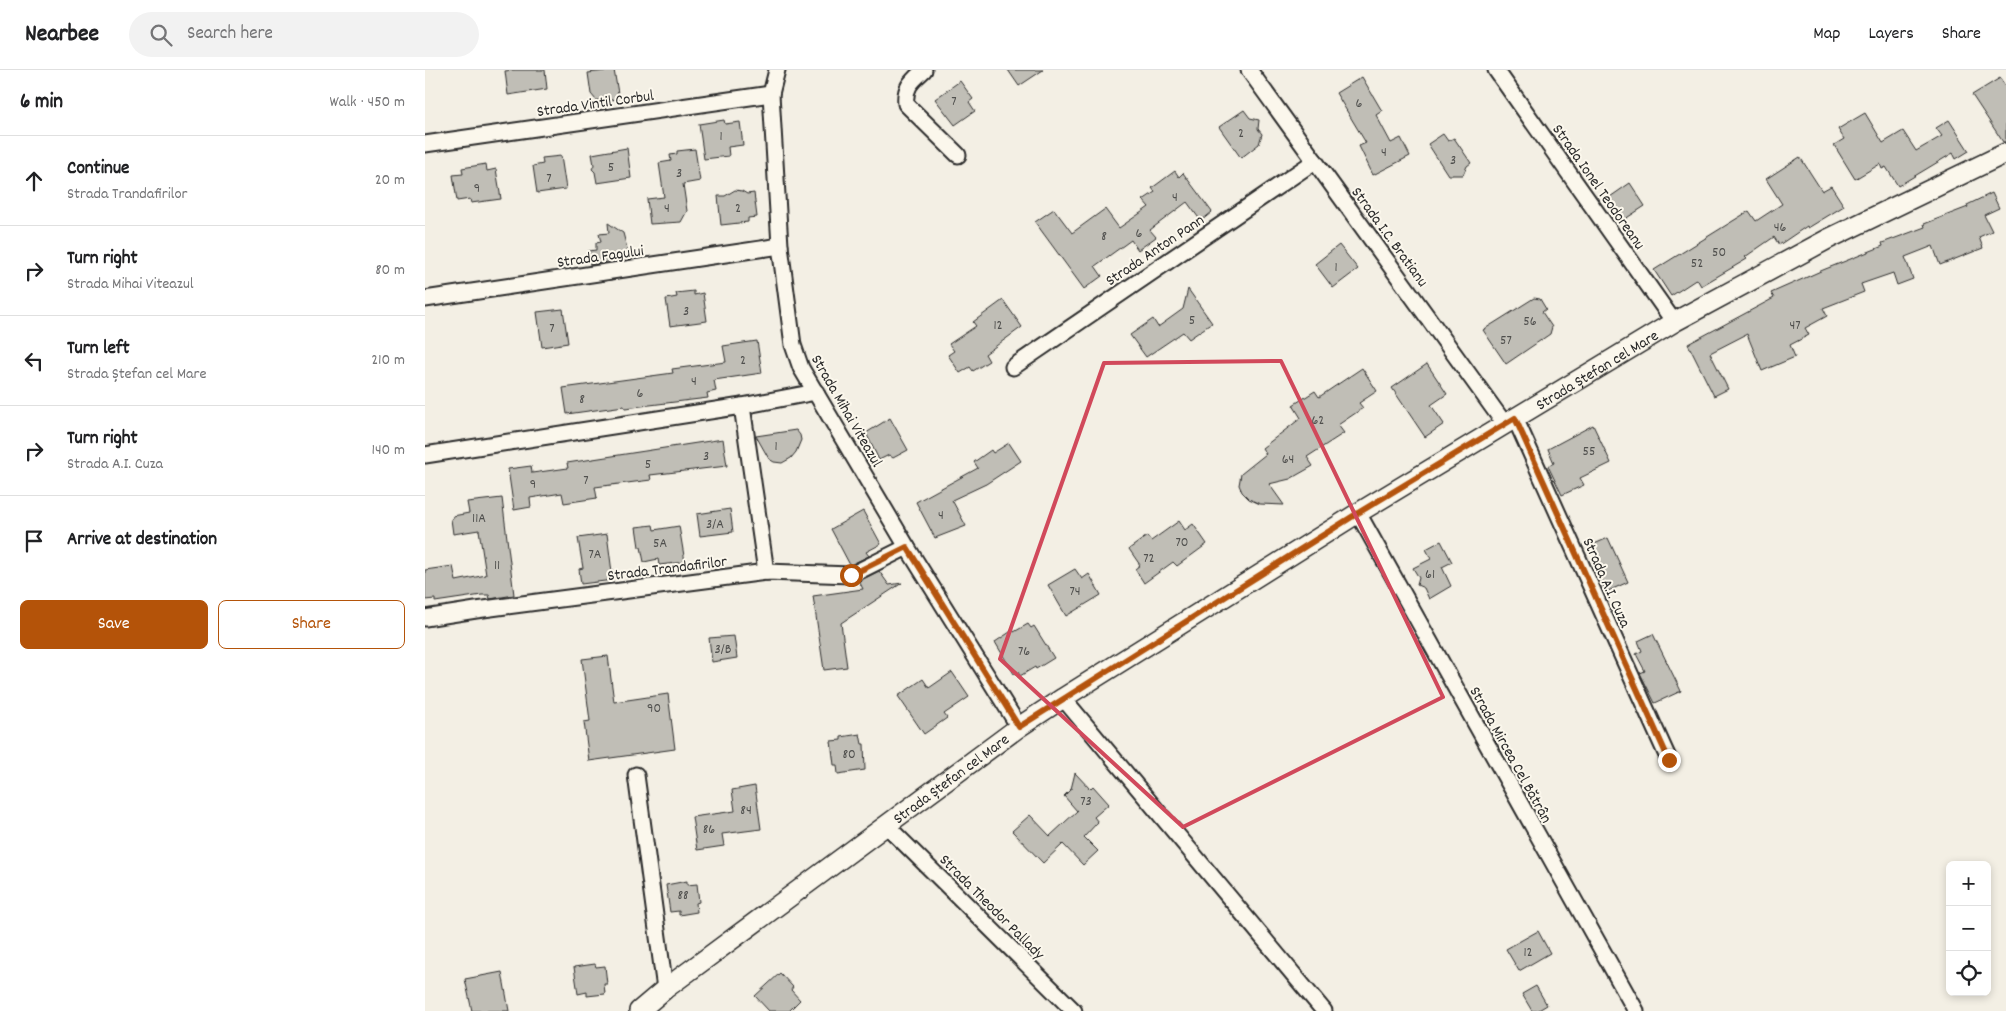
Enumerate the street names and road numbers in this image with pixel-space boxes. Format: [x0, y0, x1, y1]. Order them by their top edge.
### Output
street label: Strada Vintil Corbul [535, 85, 656, 124]
street label: Strada Ionel Teodoreanu [1546, 120, 1650, 255]
street label: Strada I.C. Bratianu [1345, 183, 1433, 292]
street label: Strada Anton Pann [1101, 209, 1209, 293]
street label: Strada Fagului [556, 240, 645, 275]
street label: Strada Ștefan cel Mare [1532, 325, 1663, 417]
street label: Strada Mihai Viteazul [804, 351, 888, 472]
street label: Strada A.I. Cuza [1576, 534, 1636, 632]
street label: Strada Trandafirilor [606, 551, 729, 588]
street label: Strada Mircea Cel Bătrân [1463, 683, 1557, 828]
street label: Strada Ștefan cel Mare [889, 729, 1015, 831]
street label: Strada Theodor Pallady [933, 850, 1050, 966]

